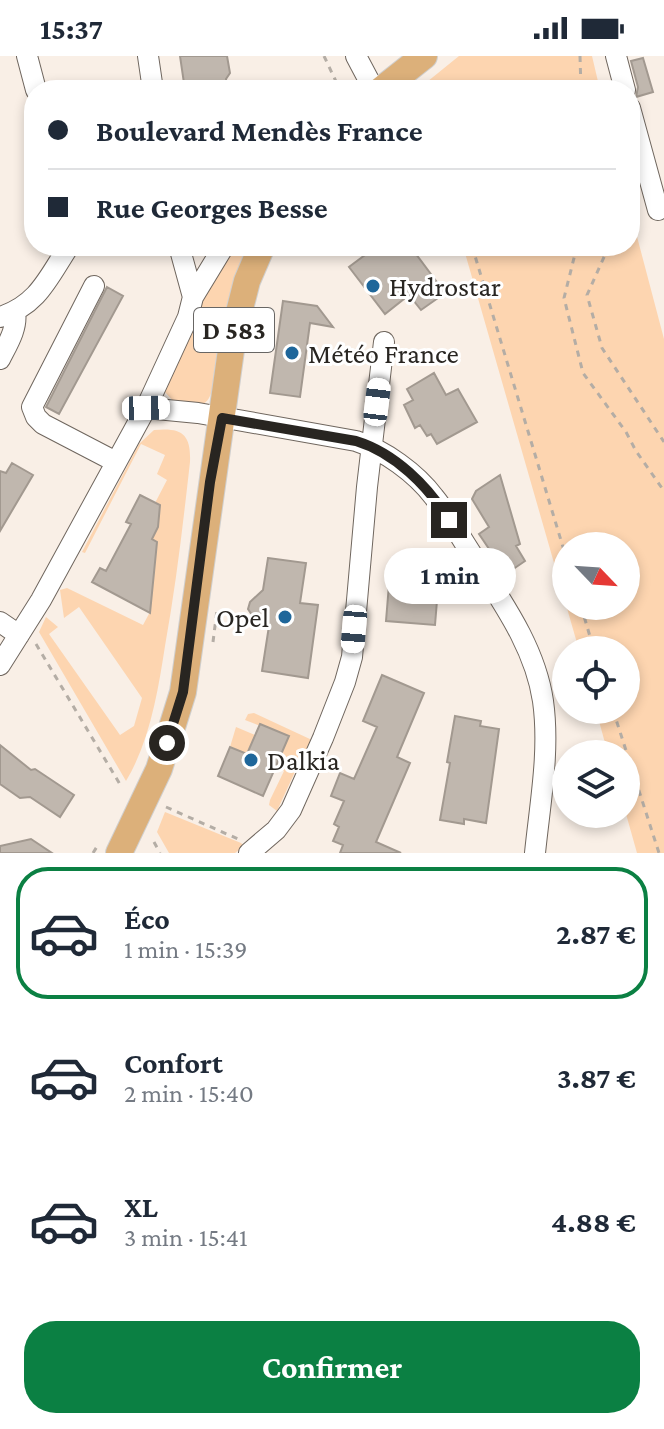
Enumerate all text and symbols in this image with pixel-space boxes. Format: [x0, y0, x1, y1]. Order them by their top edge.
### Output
text: 15:37 [40, 12, 103, 45]
text: Boulevard Mendès France [96, 114, 423, 147]
text: Rue Georges Besse [96, 191, 328, 224]
place label: Hydrostar [389, 271, 501, 302]
marker: Hydrostar [364, 277, 382, 295]
road number: D 583 [194, 308, 274, 352]
place label: Météo France [308, 338, 459, 369]
marker: Météo France [283, 344, 301, 362]
car [362, 377, 392, 427]
car [122, 396, 170, 420]
route end [431, 502, 467, 538]
north arrow [552, 532, 640, 620]
map controls [552, 532, 640, 828]
callout: 1 min [383, 548, 515, 604]
text: 1 min [420, 561, 480, 590]
place label: Opel [216, 602, 269, 633]
car [340, 604, 368, 654]
marker: Opel [276, 608, 294, 626]
button: locate [552, 636, 640, 724]
route start [149, 725, 185, 761]
button: layers [552, 740, 640, 828]
place label: Dalkia [267, 745, 340, 776]
marker: Dalkia [242, 751, 260, 769]
icon: car [28, 897, 100, 969]
text: Éco [124, 902, 170, 935]
text: 2.87 € [556, 917, 636, 950]
text: 1 min · 15:39 [124, 935, 247, 964]
icon: car [28, 1041, 100, 1113]
text: Confort [124, 1046, 223, 1079]
text: 3.87 € [557, 1061, 636, 1094]
text: 2 min · 15:40 [124, 1079, 254, 1108]
icon: car [28, 1185, 100, 1257]
text: XL [124, 1190, 158, 1223]
text: 4.88 € [551, 1205, 636, 1238]
text: 3 min · 15:41 [124, 1223, 248, 1252]
button: Confirmer [24, 1321, 640, 1413]

